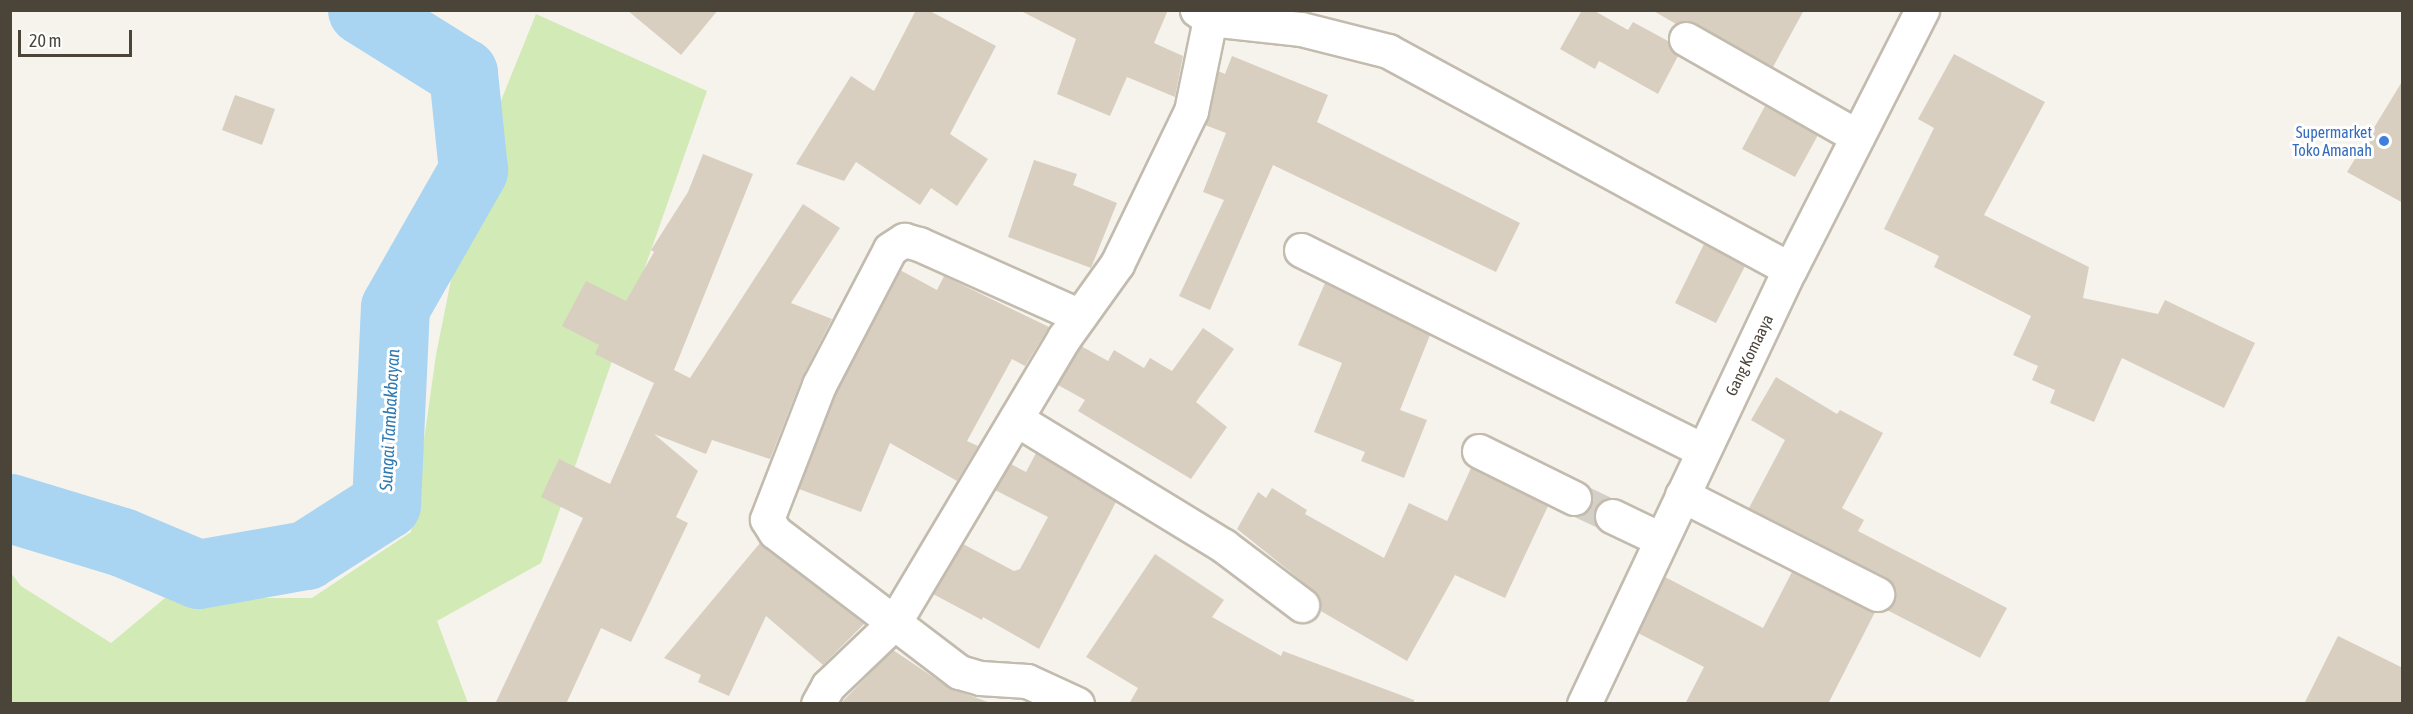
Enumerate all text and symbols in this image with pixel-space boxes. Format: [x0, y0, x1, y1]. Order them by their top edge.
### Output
scale bar [21, 18, 135, 56]
text: 20 m [29, 30, 61, 51]
place label: Supermarket Toko Amanah [2292, 122, 2372, 160]
marker: Supermarket Toko Amanah [2377, 134, 2391, 148]
street label: Gang Komaaya [1721, 311, 1777, 399]
water label: Sungai Tambakbayan [375, 348, 405, 492]

